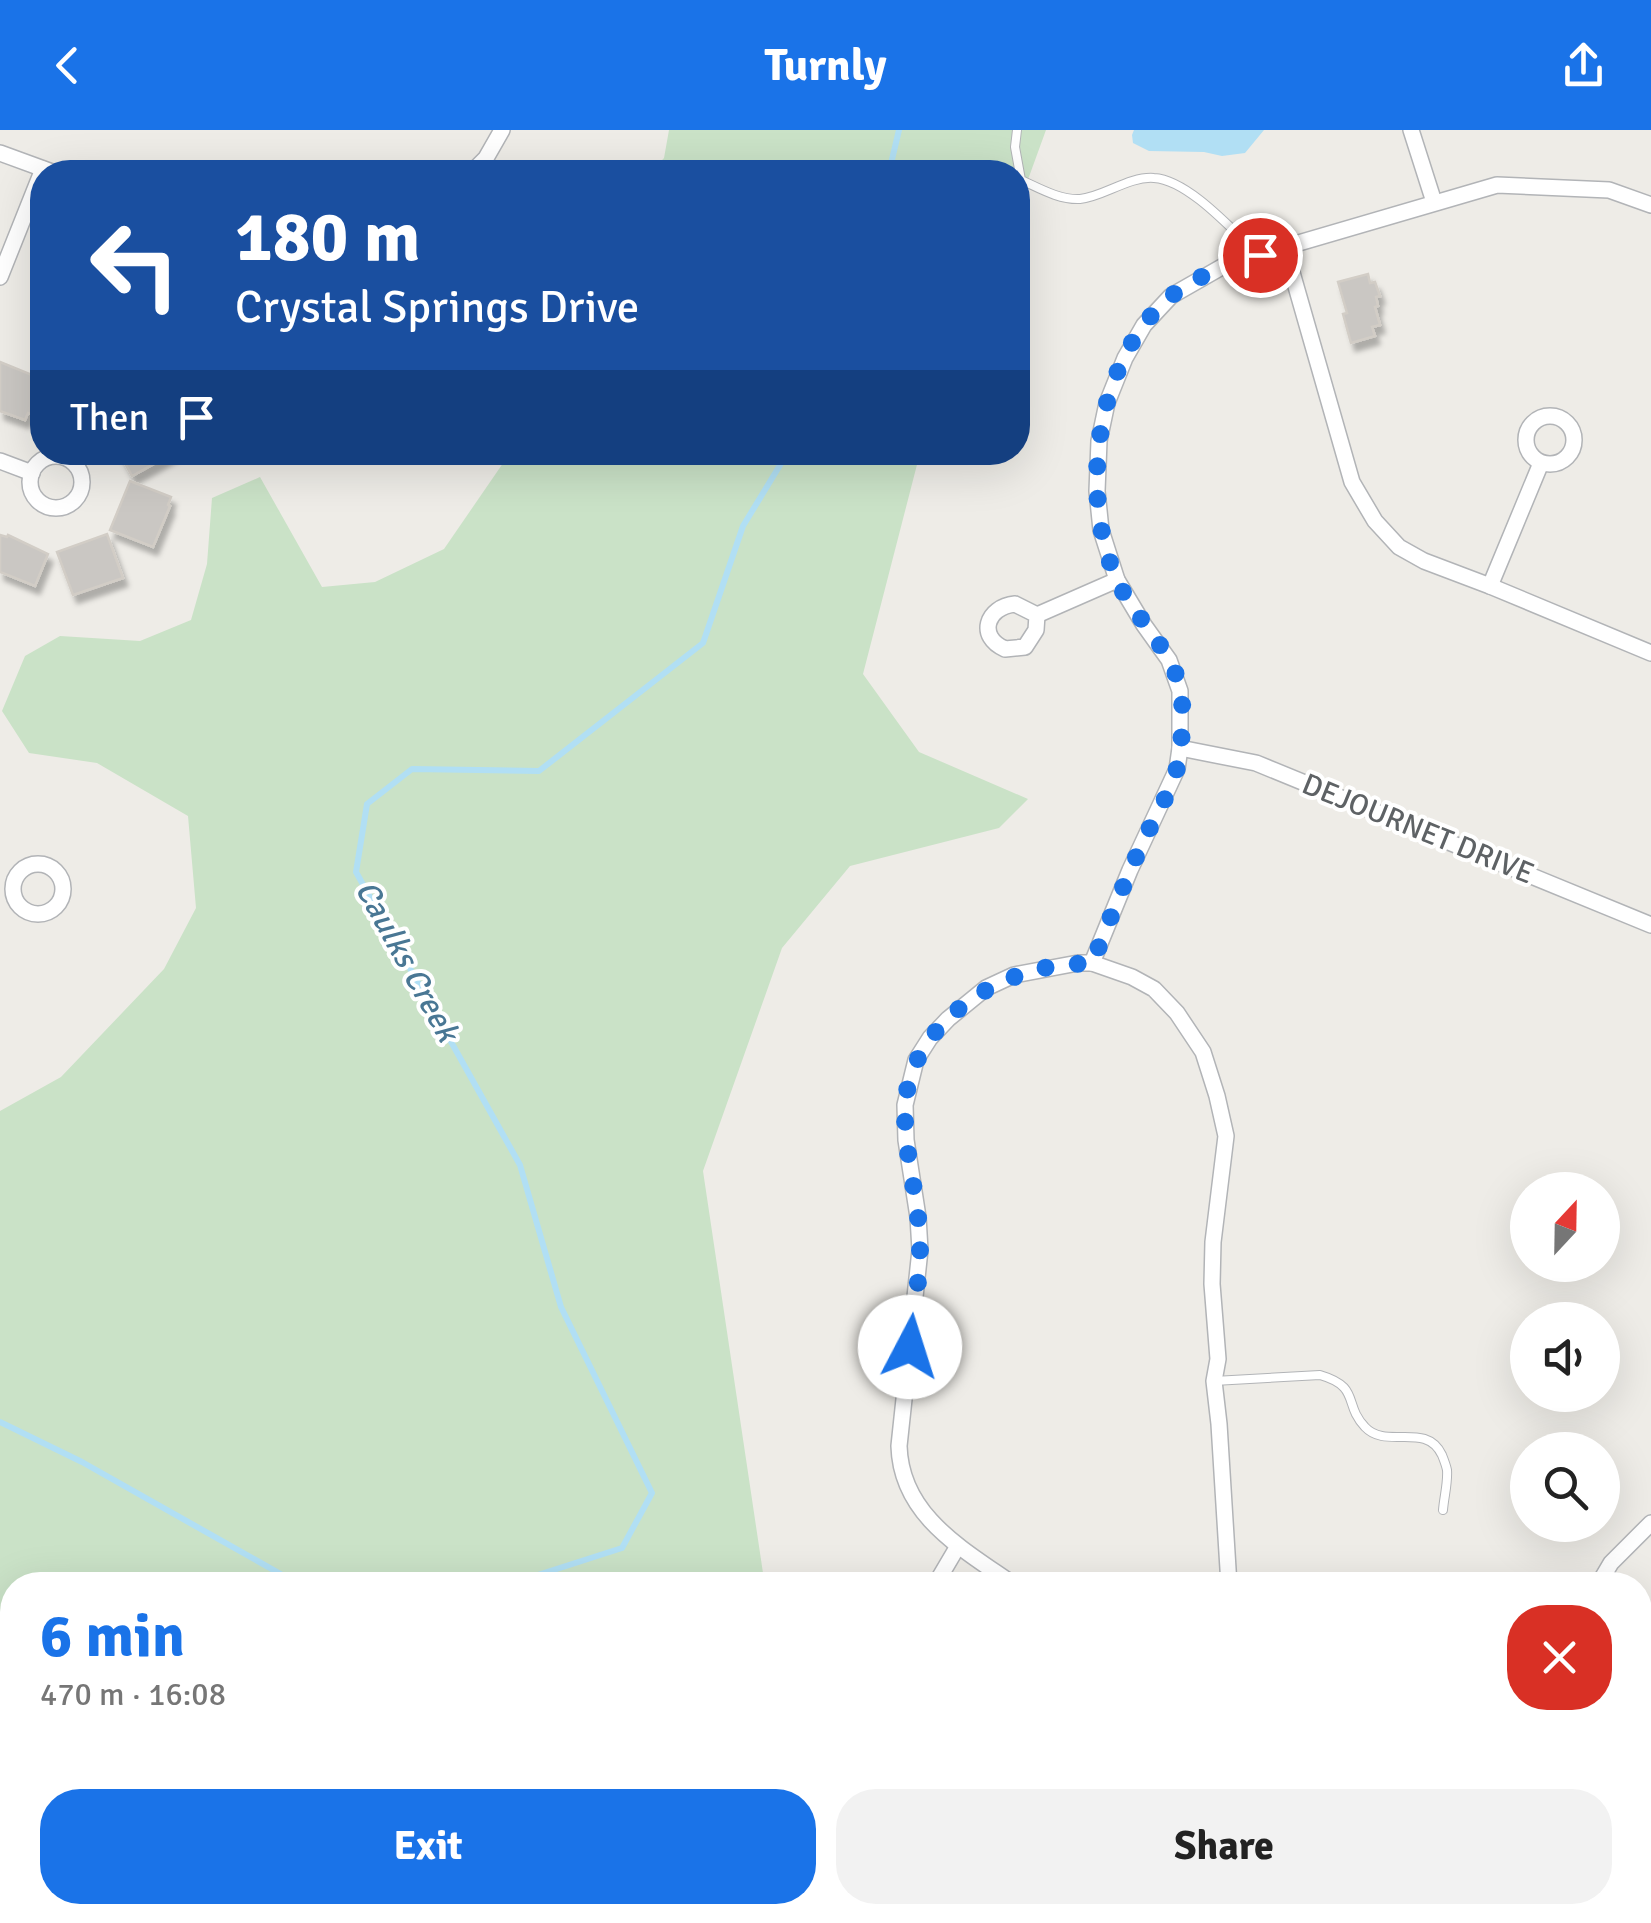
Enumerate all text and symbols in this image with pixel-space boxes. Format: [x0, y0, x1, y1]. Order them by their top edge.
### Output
icon: back [40, 38, 95, 93]
text: Turnly [764, 38, 887, 93]
icon: share [1556, 38, 1611, 93]
text: 180 m [235, 194, 420, 280]
icon: left [70, 200, 200, 330]
pin [1218, 213, 1303, 298]
icon: arrive [1233, 228, 1288, 283]
text: Crystal Springs Drive [235, 280, 639, 335]
icon: arrive [169, 390, 224, 445]
text: Then [70, 394, 149, 441]
street label: DEJOURNET DRIVE [1297, 766, 1539, 892]
water label: Caulks Creek [347, 874, 469, 1051]
north arrow [1510, 1172, 1620, 1282]
map controls [1510, 1172, 1620, 1542]
position arrow [858, 1295, 962, 1399]
button: sound [1510, 1302, 1620, 1412]
button: search [1510, 1432, 1620, 1542]
text: 6 min [40, 1600, 185, 1674]
button: close [1507, 1605, 1612, 1710]
text: 470 m · 16:08 [40, 1675, 226, 1714]
button: Exit [40, 1789, 816, 1904]
button: Share [836, 1789, 1612, 1904]

